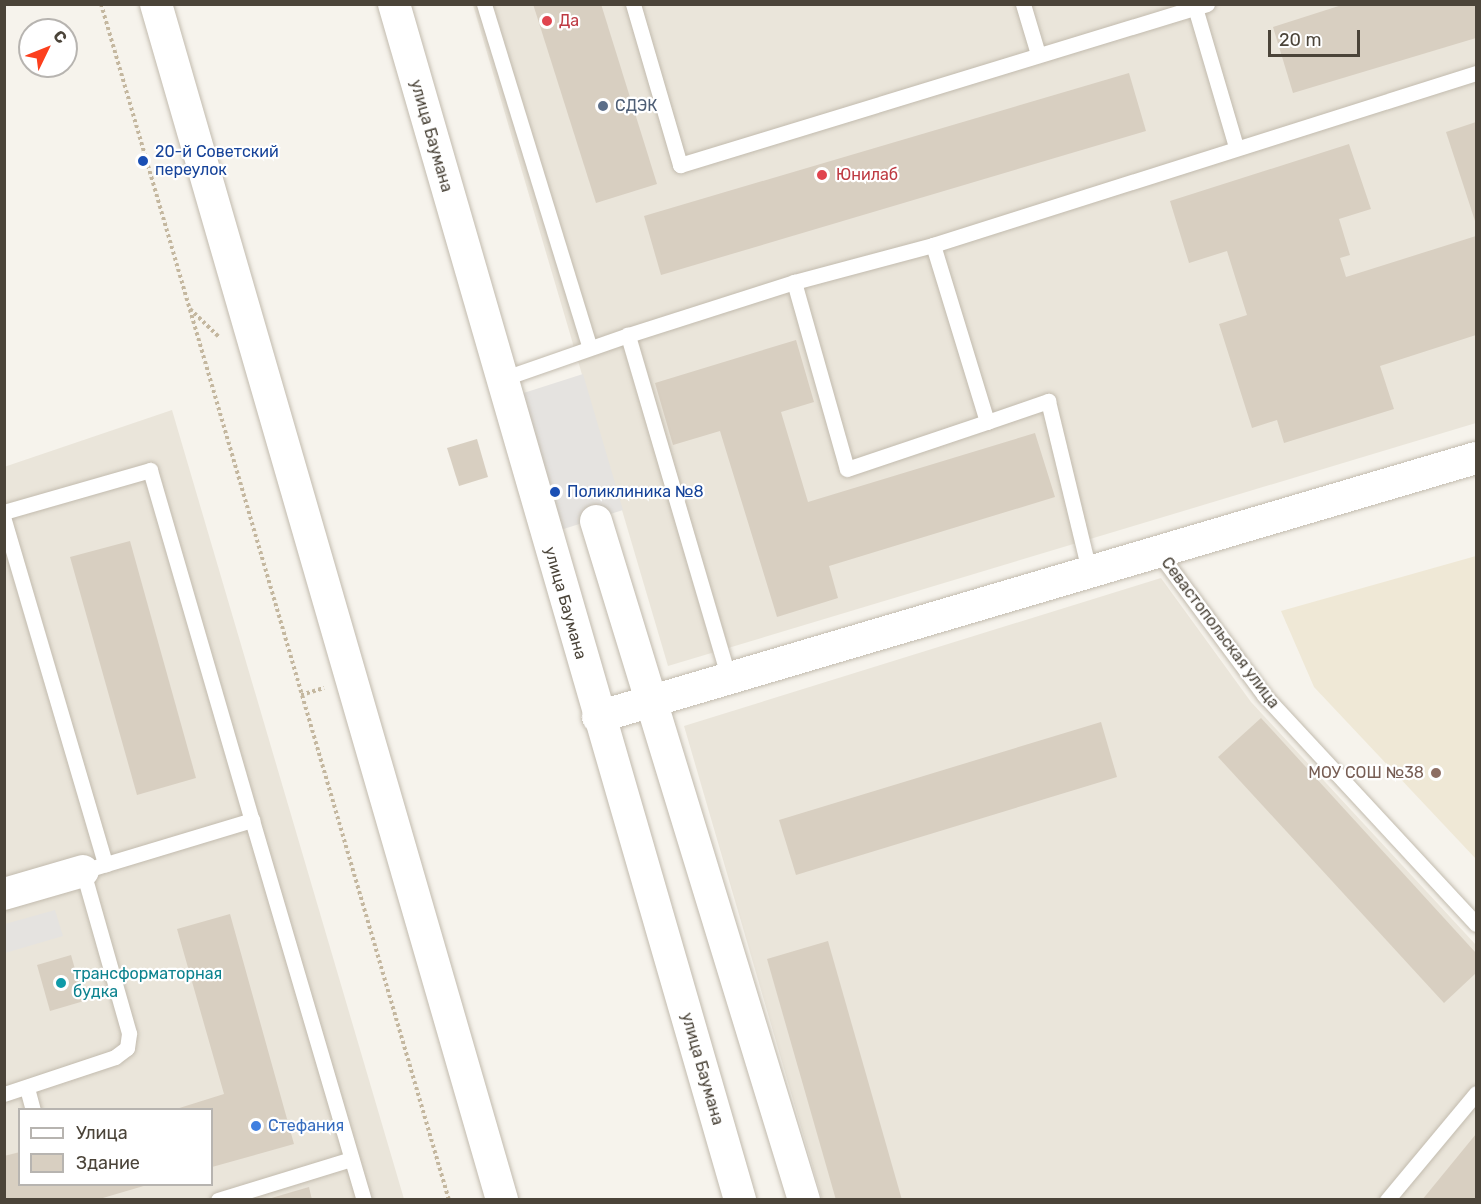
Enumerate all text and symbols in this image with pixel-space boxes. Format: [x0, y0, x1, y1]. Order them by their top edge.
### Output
place label: Да [559, 11, 579, 31]
marker: Да [540, 14, 554, 28]
north arrow [18, 18, 78, 78]
scale bar [1271, 18, 1362, 56]
text: С [49, 26, 71, 47]
text: 20 m [1279, 29, 1321, 51]
street label: улица Баумана [406, 78, 456, 194]
place label: СДЭК [615, 96, 657, 116]
marker: СДЭК [596, 99, 610, 113]
place label: 20-й Советский переулок [155, 142, 279, 180]
marker: 20-й Советский переулок [136, 154, 150, 168]
place label: Юнилаб [836, 165, 898, 185]
marker: Юнилаб [813, 166, 831, 184]
place label: Поликлиника №8 [567, 482, 704, 502]
marker: Поликлиника №8 [548, 485, 562, 499]
street label: улица Баумана [540, 545, 590, 661]
street label: Севастопольская улица [1157, 554, 1283, 712]
place label: МОУ СОШ №38 [1308, 763, 1424, 783]
marker: МОУ СОШ №38 [1429, 766, 1443, 780]
place label: трансформаторная будка [73, 964, 222, 1002]
marker: трансформаторная будка [54, 976, 68, 990]
street label: улица Баумана [677, 1011, 727, 1127]
legend [18, 1108, 213, 1186]
place label: Стефания [268, 1116, 344, 1136]
marker: Стефания [249, 1119, 263, 1133]
text: Улица [76, 1122, 128, 1144]
text: Здание [76, 1152, 140, 1174]

